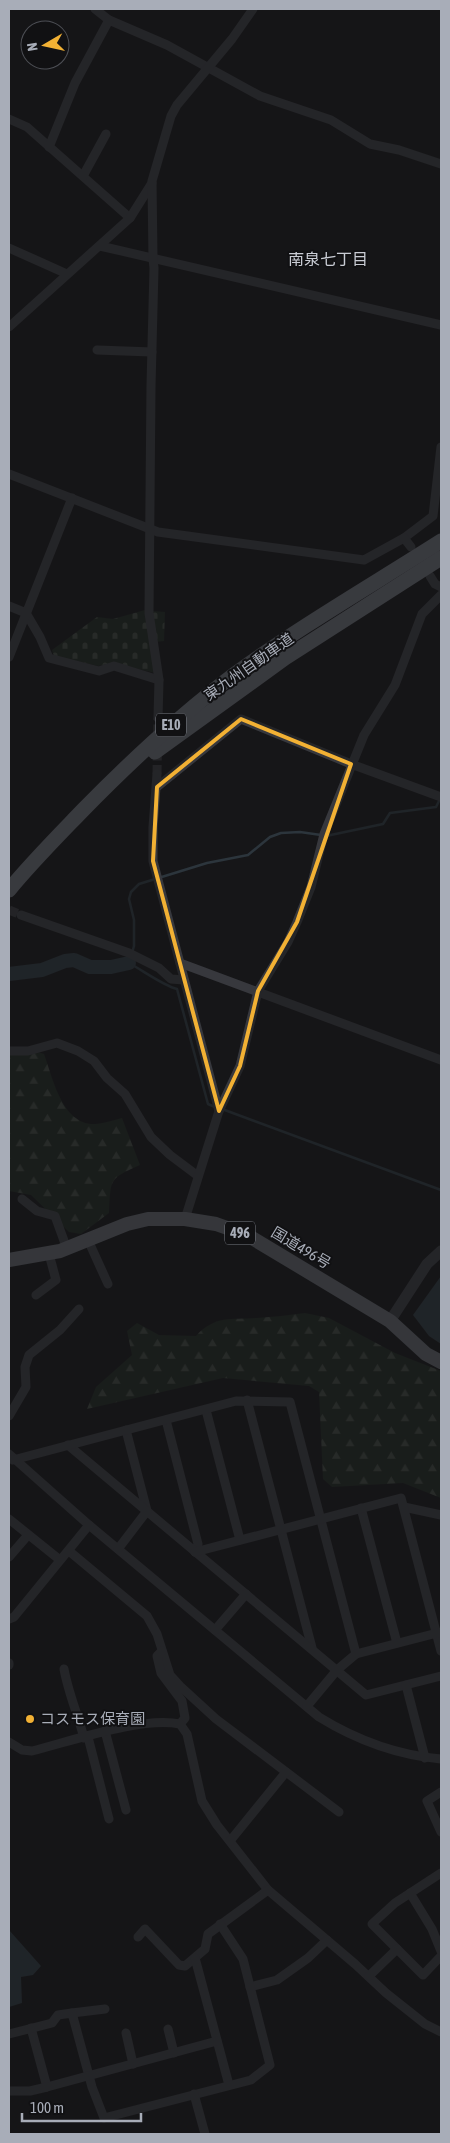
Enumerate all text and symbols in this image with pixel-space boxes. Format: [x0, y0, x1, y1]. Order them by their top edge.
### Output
north arrow [20, 20, 70, 70]
text: N [24, 42, 41, 52]
district label: 南泉七丁目 [288, 250, 368, 268]
street label: 東九州自動車道 [201, 630, 297, 704]
road number: E10 [156, 714, 186, 736]
road number: 496 [225, 1222, 255, 1244]
street label: 国道496号 [269, 1223, 334, 1272]
place label: コスモス保育園 [40, 1710, 145, 1727]
marker: コスモス保育園 [24, 1713, 36, 1725]
scale bar [22, 2090, 141, 2122]
text: 100 m [30, 2099, 64, 2116]

